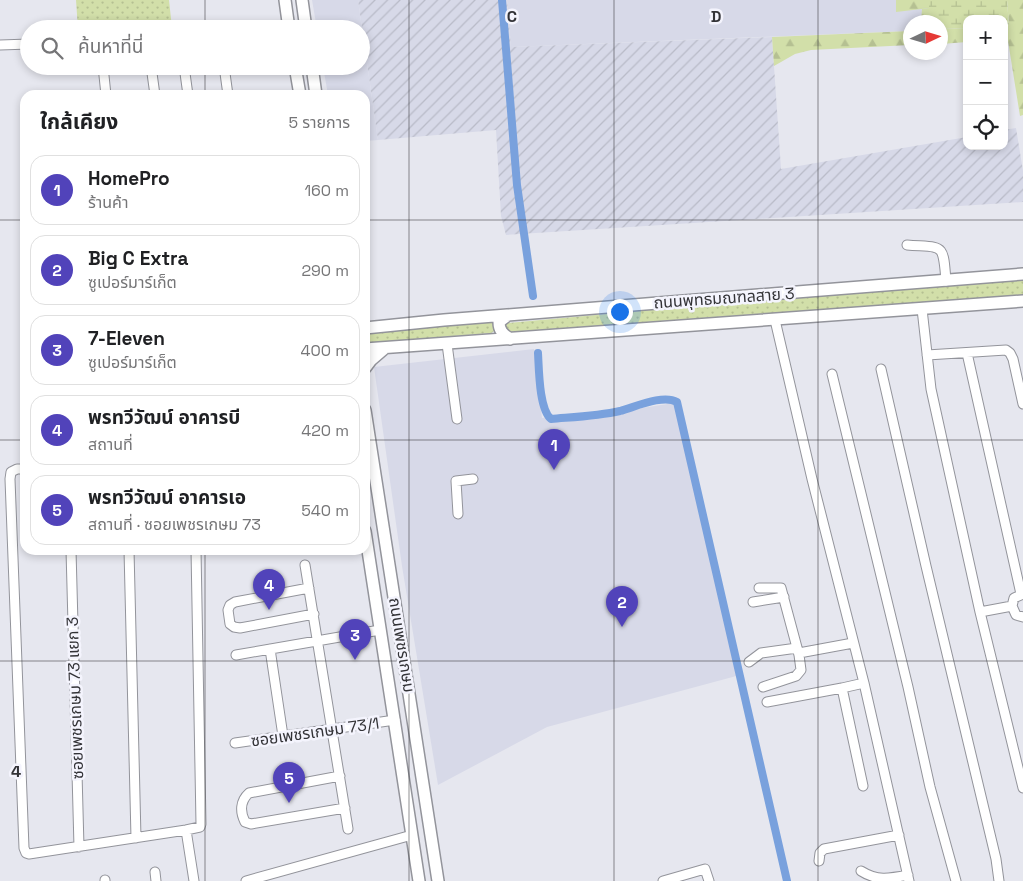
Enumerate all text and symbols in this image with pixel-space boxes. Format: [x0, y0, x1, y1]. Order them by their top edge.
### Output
text: C [507, 6, 517, 27]
text: D [711, 6, 721, 27]
north arrow [903, 15, 948, 60]
map controls [963, 15, 1008, 150]
button: + [963, 15, 1008, 60]
search box [20, 20, 370, 75]
icon: search [38, 34, 66, 62]
text: ค้นหาที่นี่ [78, 34, 143, 59]
button: − [963, 60, 1008, 105]
button: locate [963, 105, 1008, 150]
text: ใกล้เคียง [40, 108, 118, 135]
text: 5 รายการ [289, 112, 350, 133]
text: HomePro [88, 166, 170, 191]
text: 1 [53, 180, 61, 201]
text: 160 m [304, 180, 349, 201]
text: ร้านค้า [88, 192, 128, 213]
text: Big C Extra [88, 246, 188, 271]
text: 2 [52, 260, 62, 281]
text: 290 m [301, 260, 349, 281]
text: ซูเปอร์มาร์เก็ต [88, 272, 177, 293]
street label: ถนนพุทธมณฑลสาย 3 [653, 283, 795, 313]
your location [607, 299, 633, 325]
text: 7-Eleven [88, 326, 165, 351]
text: 3 [52, 340, 62, 361]
text: 400 m [301, 340, 349, 361]
text: ซูเปอร์มาร์เก็ต [88, 352, 177, 373]
text: พรทวีวัฒน์ อาคารบี [88, 405, 240, 430]
text: 4 [52, 420, 62, 441]
text: 420 m [301, 420, 349, 441]
pin: 1 [538, 429, 570, 470]
text: สถานที่ [88, 434, 133, 455]
text: พรทวีวัฒน์ อาคารเอ [88, 485, 246, 510]
text: 5 [52, 500, 62, 521]
text: 540 m [301, 500, 349, 521]
text: สถานที่ · ซอยเพชรเกษม 73 [88, 514, 261, 535]
pin: 4 [253, 569, 285, 610]
pin: 2 [606, 586, 638, 627]
street label: ถนนเพชรเกษม [384, 596, 420, 694]
street label: ซอยเพชรเกษม 73 แยก 3 [62, 616, 88, 780]
pin: 3 [339, 619, 371, 660]
street label: ซอยเพชรเกษม 73/1 [249, 713, 381, 751]
text: 4 [11, 761, 21, 782]
pin: 5 [273, 762, 305, 803]

